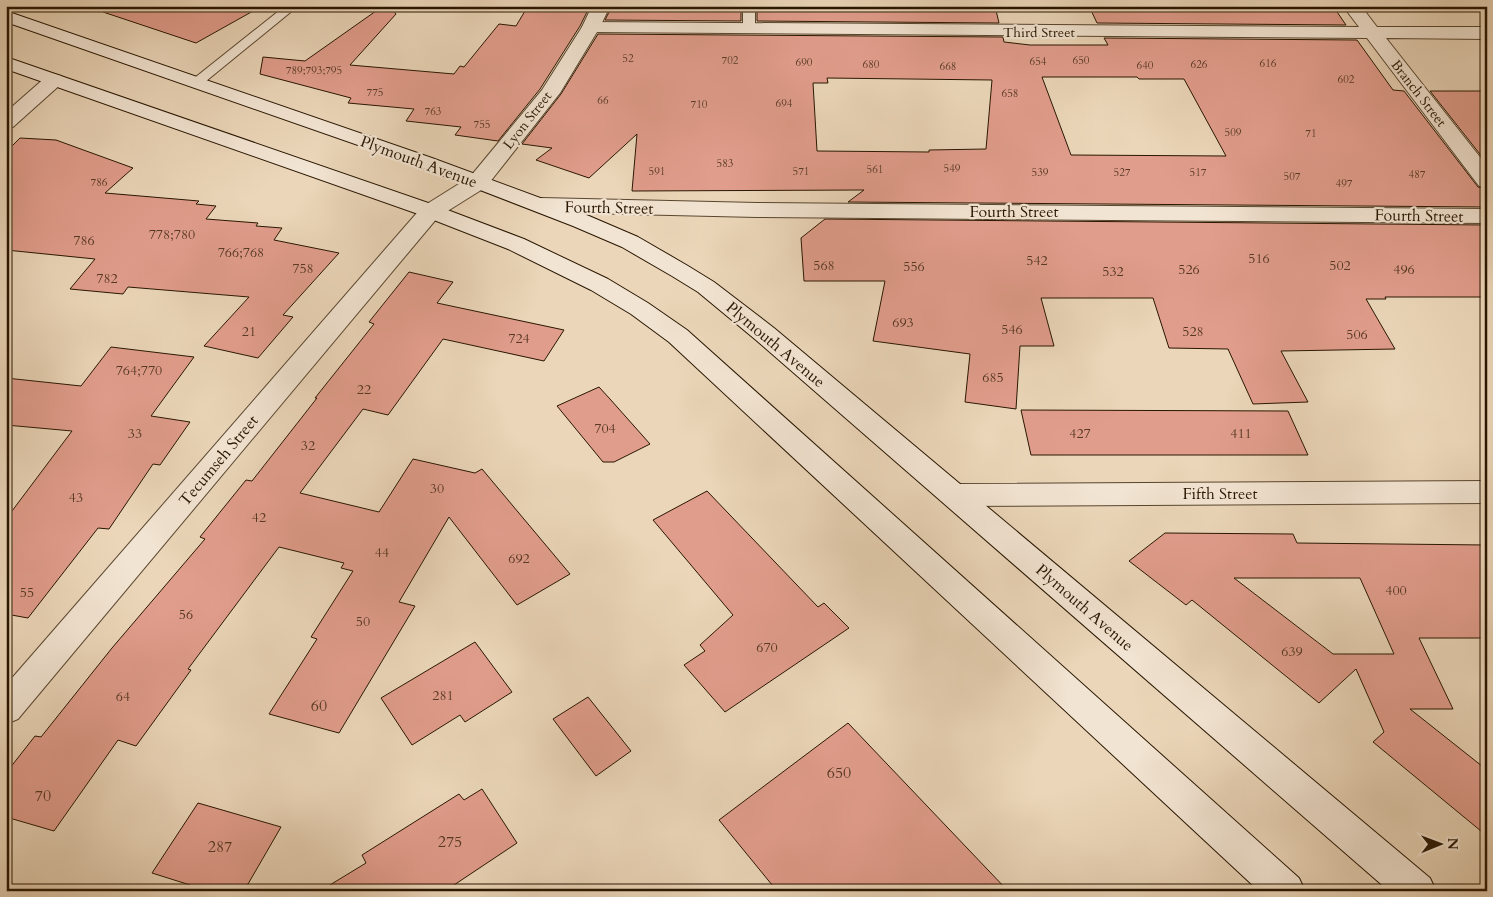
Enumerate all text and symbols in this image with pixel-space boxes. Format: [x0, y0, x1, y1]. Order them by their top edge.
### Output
street label: Third Street [1003, 23, 1076, 42]
house number: 52 [622, 51, 634, 66]
house number: 702 [722, 53, 739, 68]
house number: 650 [1073, 53, 1090, 68]
house number: 654 [1030, 54, 1047, 69]
house number: 690 [796, 55, 813, 70]
house number: 616 [1260, 56, 1277, 71]
street label: Branch Street [1386, 56, 1451, 131]
house number: 680 [863, 57, 880, 72]
house number: 626 [1191, 57, 1208, 72]
house number: 640 [1137, 58, 1154, 73]
house number: 668 [940, 59, 956, 74]
house number: 789;793;795 [286, 63, 342, 78]
house number: 602 [1338, 72, 1355, 87]
house number: 775 [367, 85, 383, 100]
house number: 658 [1002, 86, 1018, 101]
street label: Lyon Street [499, 87, 556, 153]
house number: 66 [597, 93, 609, 108]
house number: 694 [776, 96, 793, 111]
house number: 710 [691, 97, 708, 112]
house number: 763 [425, 104, 442, 119]
house number: 755 [474, 117, 490, 132]
house number: 509 [1225, 125, 1242, 140]
house number: 71 [1305, 126, 1317, 141]
street label: Plymouth Avenue [357, 131, 480, 193]
house number: 583 [717, 156, 734, 171]
house number: 549 [944, 161, 961, 176]
house number: 561 [867, 162, 883, 177]
house number: 591 [649, 164, 665, 179]
house number: 571 [793, 164, 809, 179]
house number: 539 [1032, 165, 1049, 180]
house number: 527 [1114, 165, 1131, 180]
house number: 517 [1190, 165, 1207, 180]
house number: 487 [1409, 167, 1426, 182]
house number: 507 [1284, 169, 1301, 184]
house number: 786 [91, 175, 108, 190]
house number: 497 [1336, 176, 1353, 191]
street label: Fourth Street [564, 196, 654, 220]
street label: Fourth Street [969, 201, 1059, 223]
street label: Fourth Street [1374, 204, 1464, 228]
house number: 778;780 [149, 225, 195, 244]
house number: 786 [73, 231, 95, 250]
house number: 766;768 [218, 243, 264, 262]
house number: 516 [1248, 249, 1270, 268]
house number: 542 [1026, 251, 1048, 270]
house number: 568 [813, 256, 835, 275]
house number: 502 [1329, 256, 1351, 275]
house number: 556 [903, 257, 925, 276]
house number: 758 [292, 259, 314, 278]
house number: 526 [1178, 260, 1200, 279]
house number: 496 [1393, 260, 1415, 279]
house number: 532 [1102, 262, 1124, 281]
house number: 782 [96, 269, 118, 288]
street label: Plymouth Avenue [721, 297, 830, 393]
house number: 693 [892, 313, 914, 332]
house number: 546 [1001, 320, 1023, 339]
house number: 21 [242, 322, 256, 341]
house number: 528 [1182, 322, 1204, 341]
house number: 506 [1346, 325, 1368, 344]
house number: 724 [508, 329, 530, 348]
house number: 764;770 [116, 361, 162, 380]
house number: 685 [982, 368, 1004, 387]
house number: 22 [357, 380, 371, 399]
street label: Tecumseh Street [174, 410, 263, 511]
house number: 704 [594, 419, 616, 438]
house number: 33 [128, 424, 142, 443]
house number: 427 [1069, 424, 1091, 443]
house number: 411 [1230, 424, 1252, 443]
house number: 32 [301, 436, 315, 455]
house number: 30 [430, 479, 444, 498]
street label: Fifth Street [1182, 483, 1258, 505]
house number: 43 [69, 488, 83, 507]
house number: 42 [252, 508, 266, 527]
house number: 44 [375, 543, 389, 562]
house number: 692 [508, 549, 530, 568]
street label: Plymouth Avenue [1031, 559, 1138, 656]
house number: 400 [1385, 581, 1407, 600]
house number: 55 [20, 583, 34, 602]
house number: 56 [179, 605, 193, 624]
house number: 50 [356, 612, 370, 631]
house number: 670 [756, 638, 778, 657]
house number: 639 [1281, 642, 1303, 661]
house number: 281 [432, 686, 454, 705]
house number: 64 [116, 687, 130, 706]
house number: 60 [311, 695, 327, 717]
house number: 650 [827, 762, 851, 784]
house number: 70 [35, 785, 51, 807]
north arrow [1416, 820, 1466, 870]
house number: 275 [438, 831, 462, 853]
house number: 287 [208, 836, 232, 858]
text: N [1443, 838, 1462, 850]

